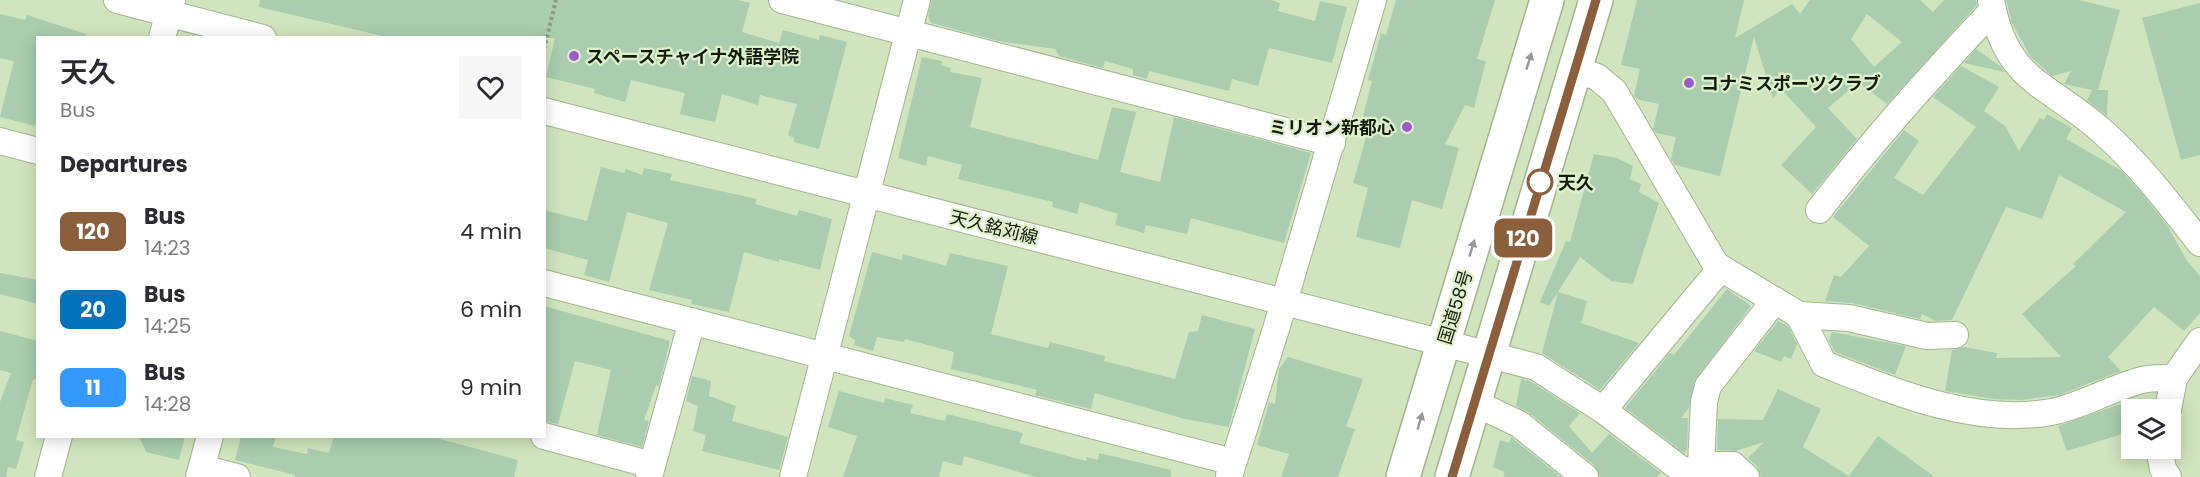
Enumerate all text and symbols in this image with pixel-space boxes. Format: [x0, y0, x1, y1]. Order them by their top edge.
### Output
place label: スペースチャイナ外語学院 [586, 44, 799, 69]
marker: スペースチャイナ外語学院 [567, 49, 581, 63]
one-way arrow [1525, 52, 1534, 70]
text: 天久 [60, 53, 116, 92]
button: heart [459, 56, 522, 119]
place label: コナミスポーツクラブ [1701, 71, 1881, 96]
marker: コナミスポーツクラブ [1682, 76, 1696, 90]
text: Bus [60, 96, 96, 124]
place label: ミリオン新都心 [1269, 115, 1395, 140]
marker: ミリオン新都心 [1400, 120, 1414, 134]
text: Departures [60, 149, 188, 180]
marker: 天久 [1527, 169, 1553, 195]
place label: 天久 [1558, 170, 1594, 195]
text: Bus [144, 201, 186, 232]
street label: 天久銘苅線 [947, 204, 1041, 250]
text: 4 min [460, 216, 522, 247]
text: 120 [76, 217, 110, 246]
line badge: 120 [1488, 218, 1558, 258]
text: 120 [1506, 224, 1540, 253]
text: 14:23 [144, 234, 191, 262]
one-way arrow [1468, 239, 1478, 257]
street label: 国道58号 [1432, 267, 1478, 347]
text: Bus [144, 279, 186, 310]
text: 6 min [460, 294, 522, 325]
text: 20 [80, 295, 106, 324]
text: 14:25 [144, 312, 191, 340]
text: Bus [144, 357, 186, 388]
text: 9 min [460, 372, 522, 403]
text: 11 [85, 373, 101, 402]
text: 14:28 [144, 390, 191, 418]
map controls [2121, 399, 2181, 459]
button: layers [2121, 399, 2181, 459]
one-way arrow [1416, 412, 1425, 430]

